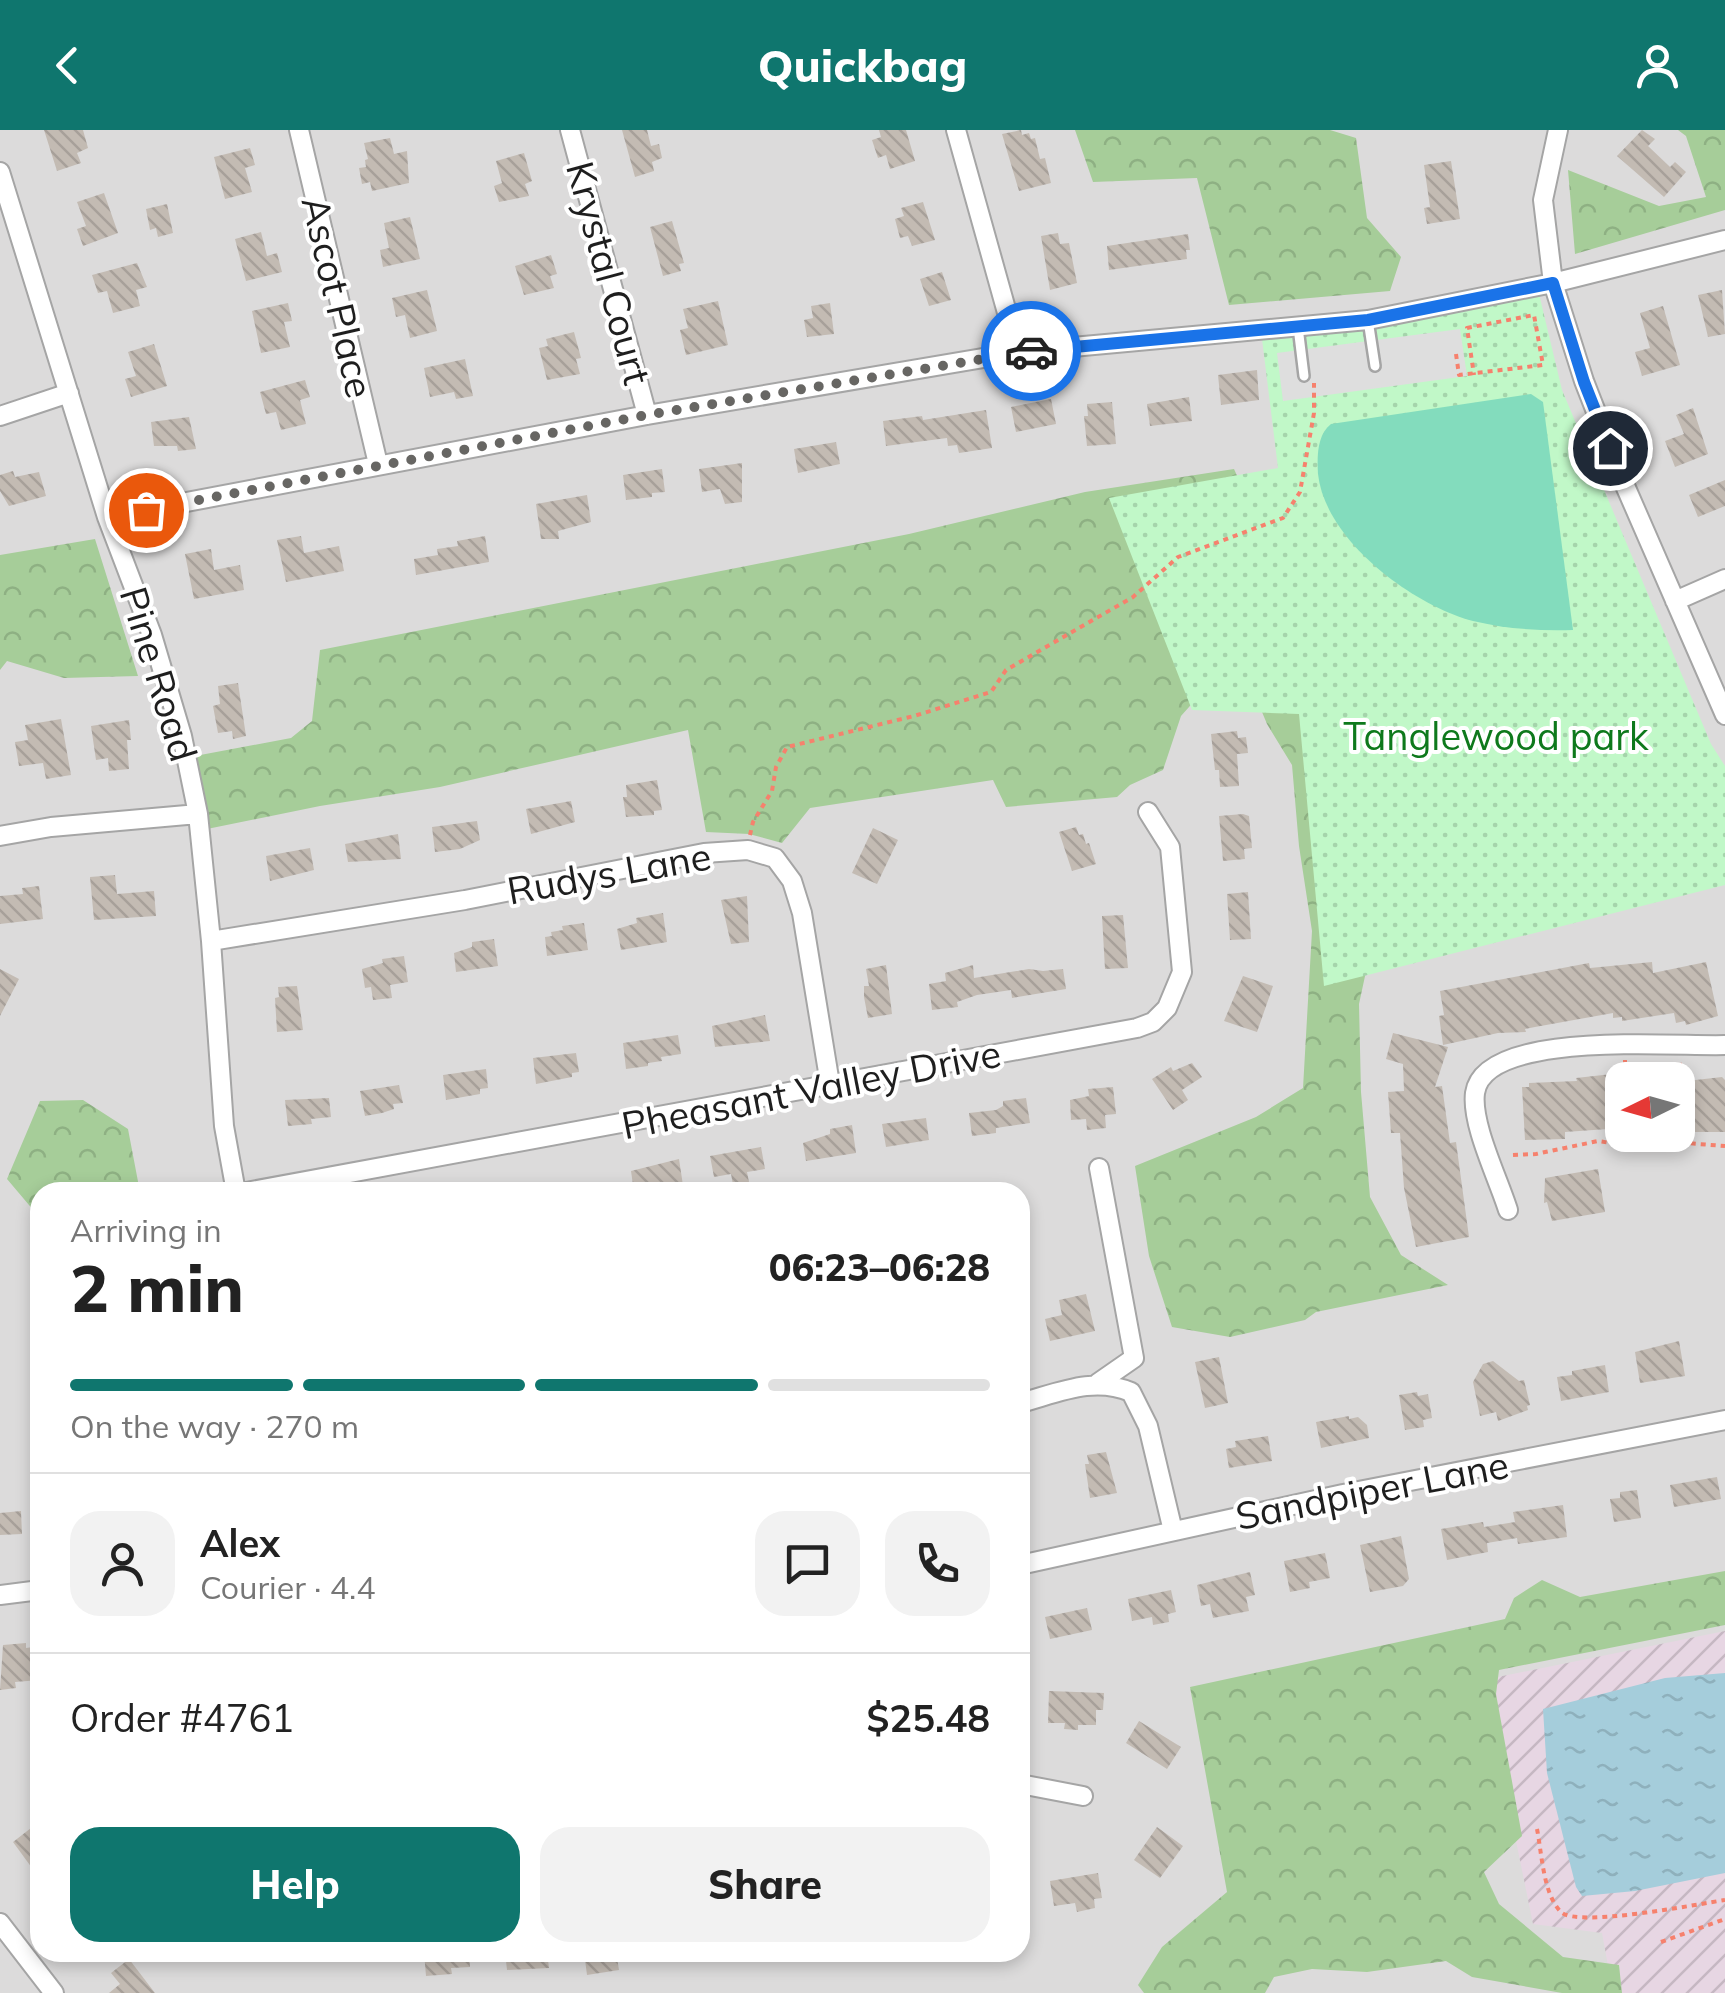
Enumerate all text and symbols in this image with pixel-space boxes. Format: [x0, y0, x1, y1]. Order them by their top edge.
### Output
text: Quickbag [758, 37, 967, 93]
icon: back [40, 38, 95, 93]
icon: person [1630, 38, 1685, 93]
street label: Krystal Court [556, 156, 662, 390]
street label: Ascot Place [292, 192, 384, 402]
courier [981, 301, 1081, 401]
icon: car [1004, 324, 1059, 379]
pin [1568, 406, 1653, 491]
icon: home [1583, 421, 1638, 476]
pin [104, 468, 189, 553]
icon: bag [119, 483, 174, 538]
street label: Pine Road [110, 581, 208, 767]
park label: Tanglewood park [1343, 712, 1649, 760]
street label: Rudys Lane [503, 831, 715, 915]
street label: Pheasant Valley Drive [617, 1029, 1005, 1149]
north arrow [1605, 1062, 1695, 1152]
map controls [1605, 1062, 1695, 1152]
text: Arriving in [70, 1210, 222, 1250]
text: 06:23–06:28 [769, 1243, 990, 1291]
text: 2 min [70, 1247, 244, 1328]
text: On the way · 270 m [70, 1406, 359, 1446]
street label: Sandpiper Lane [1231, 1440, 1513, 1540]
button: person [70, 1511, 175, 1616]
button: chat [755, 1511, 860, 1616]
button: phone [885, 1511, 990, 1616]
text: Alex [200, 1519, 280, 1567]
text: Courier · 4.4 [200, 1567, 376, 1607]
text: Order #4761 [70, 1694, 294, 1742]
text: $25.48 [867, 1694, 990, 1742]
button: Help [70, 1827, 520, 1942]
button: Share [540, 1827, 990, 1942]

